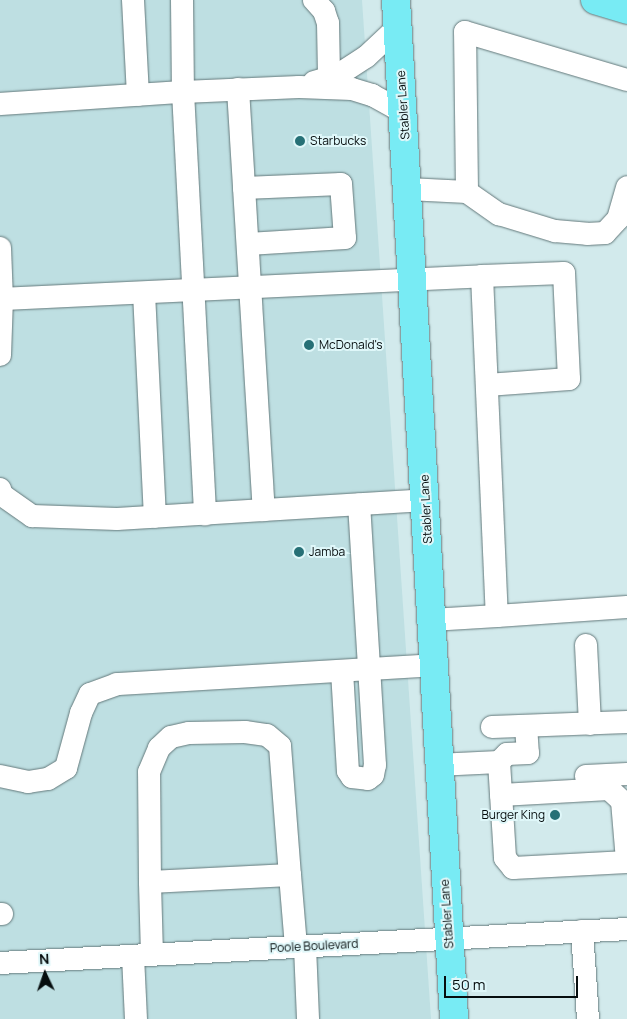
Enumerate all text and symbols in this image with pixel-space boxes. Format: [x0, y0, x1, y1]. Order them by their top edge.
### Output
street label: Stabler Lane [393, 70, 413, 140]
place label: Starbucks [310, 134, 366, 148]
marker: Starbucks [294, 135, 306, 147]
place label: McDonald's [319, 338, 382, 352]
marker: McDonald's [303, 339, 315, 351]
street label: Stabler Lane [417, 474, 435, 544]
place label: Jamba [309, 545, 345, 559]
marker: Jamba [293, 546, 305, 558]
place label: Burger King [481, 808, 545, 822]
marker: Burger King [549, 809, 561, 821]
street label: Stabler Lane [437, 879, 457, 949]
street label: Poole Boulevard [269, 936, 359, 956]
north arrow [20, 949, 70, 999]
text: N [39, 949, 50, 968]
scale bar [447, 966, 581, 998]
text: 50 m [452, 974, 486, 995]

